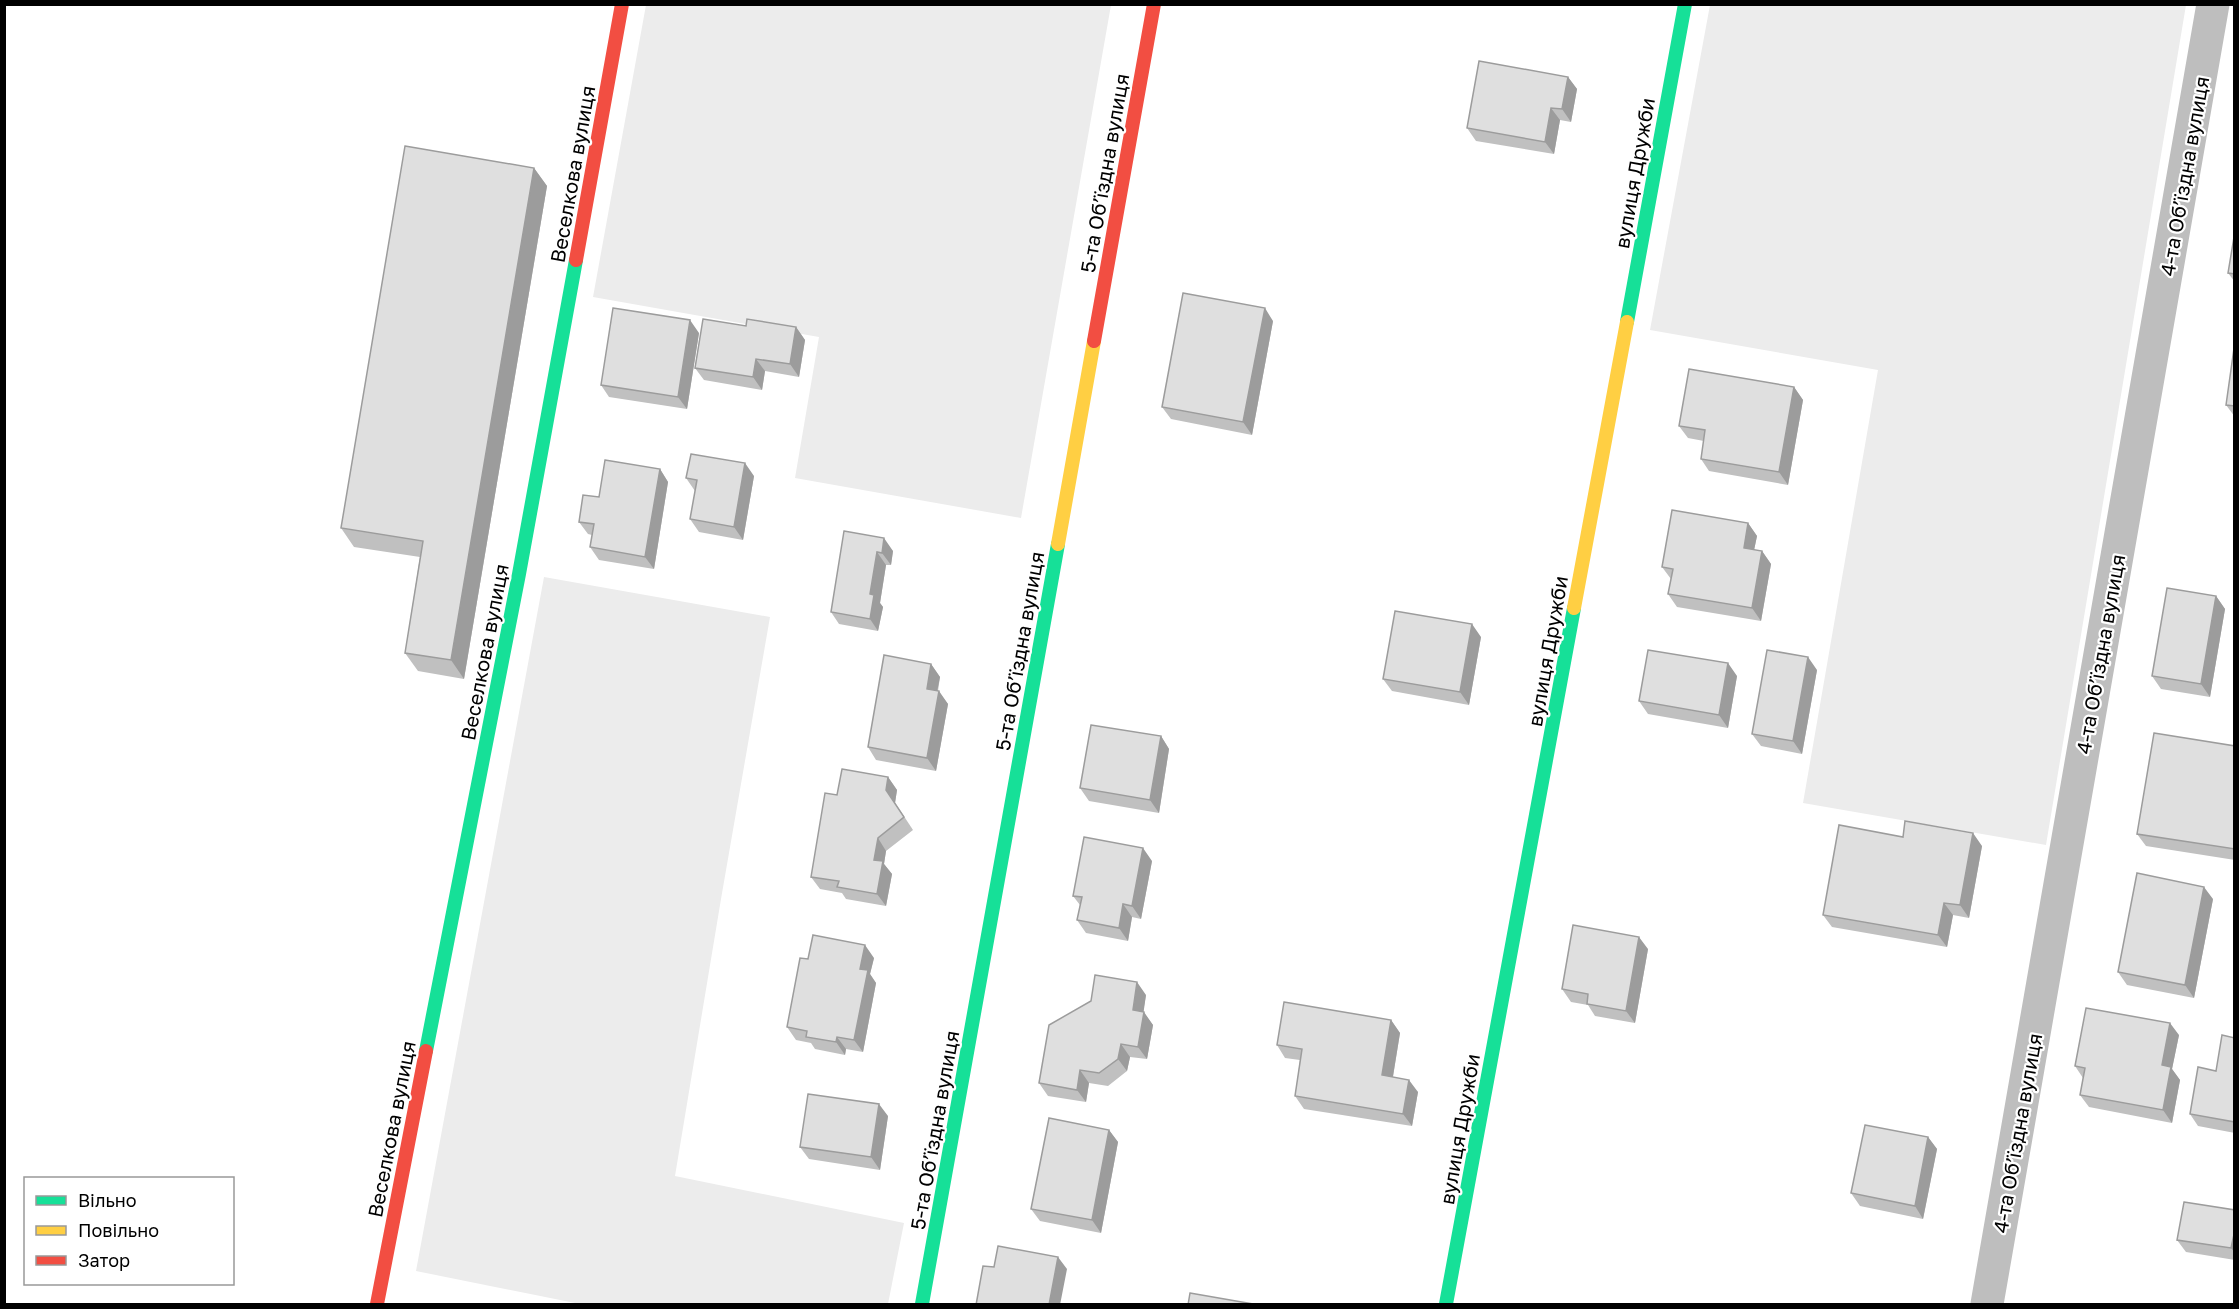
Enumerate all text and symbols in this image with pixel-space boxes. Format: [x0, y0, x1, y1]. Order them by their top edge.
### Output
street label: 5-та Обʼїздна вулиця [1075, 72, 1133, 274]
street label: 4-та Обʼїздна вулиця [2155, 74, 2213, 278]
street label: Веселкова вулиця [545, 84, 599, 264]
street label: вулиця Дружби [1609, 96, 1659, 250]
street label: 5-та Обʼїздна вулиця [990, 550, 1048, 752]
street label: 4-та Обʼїздна вулиця [2071, 552, 2129, 756]
street label: Веселкова вулиця [455, 562, 513, 742]
street label: вулиця Дружби [1522, 574, 1572, 728]
street label: 5-та Обʼїздна вулиця [905, 1029, 963, 1231]
street label: 4-та Обʼїздна вулиця [1988, 1031, 2046, 1235]
street label: Веселкова вулиця [362, 1039, 420, 1219]
street label: вулиця Дружби [1434, 1052, 1484, 1206]
legend [24, 1177, 234, 1285]
text: Вільно [78, 1189, 137, 1211]
text: Повільно [78, 1219, 159, 1241]
text: Затор [78, 1249, 130, 1271]

